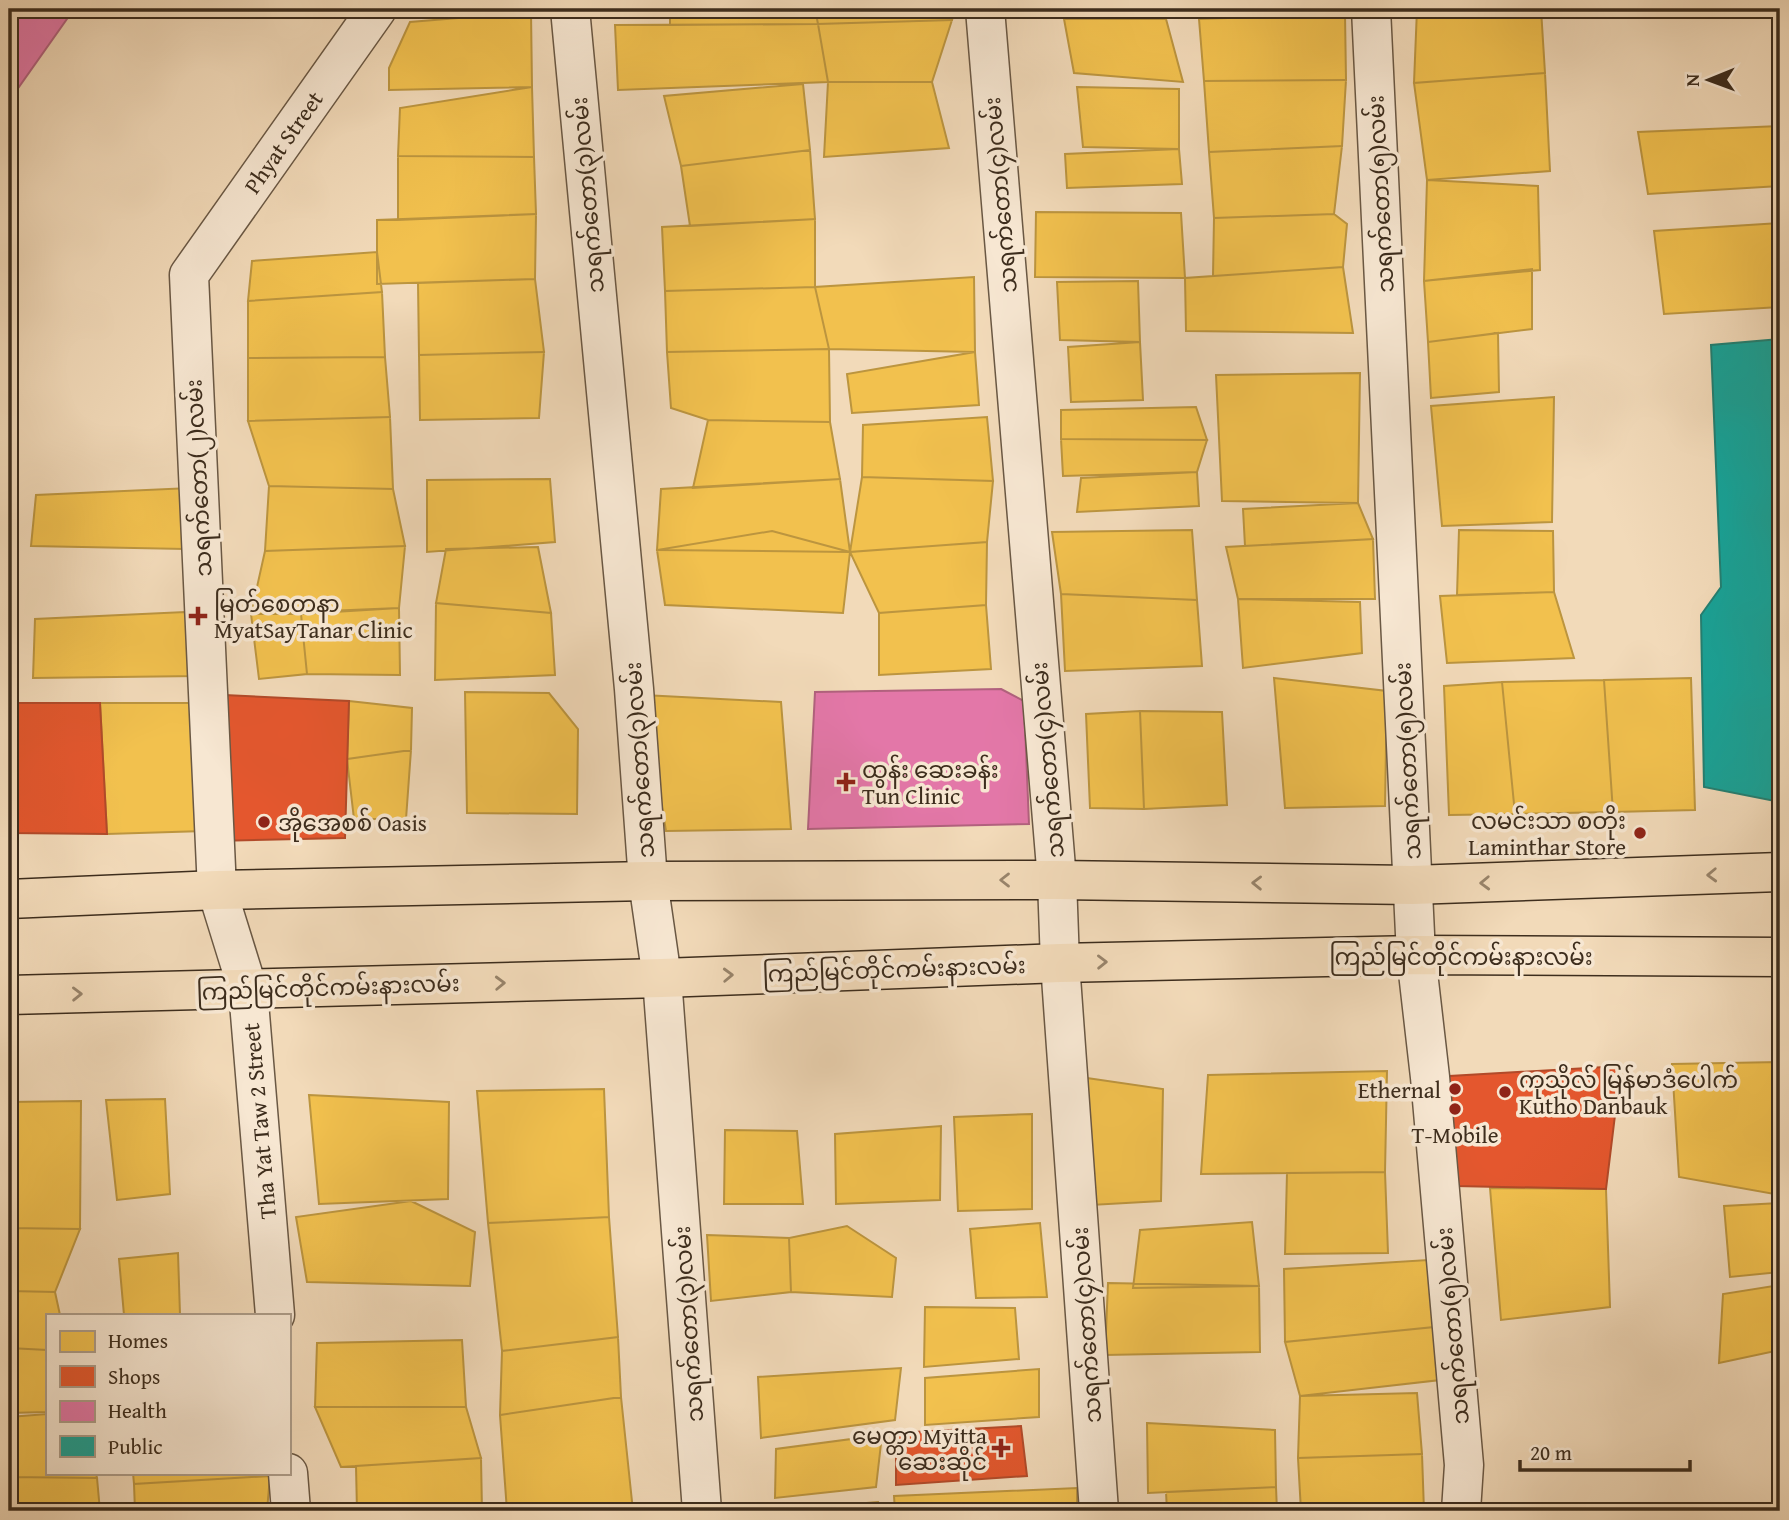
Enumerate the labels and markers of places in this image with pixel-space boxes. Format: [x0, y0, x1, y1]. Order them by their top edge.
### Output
place label: မြတ်စေတနာ MyatSayTanar Clinic [214, 587, 413, 646]
marker: မြတ်စေတနာ MyatSayTanar Clinic [188, 606, 208, 626]
place label: ထွန်း ဆေးခန်း Tun Clinic [862, 753, 999, 812]
marker: ထွန်း ဆေးခန်း Tun Clinic [836, 772, 856, 792]
place label: လမင်းသာ စတိုး Laminthar Store [1468, 804, 1626, 863]
place label: အိုအေစစ် Oasis [278, 806, 427, 842]
marker: အိုအေစစ် Oasis [256, 814, 272, 830]
marker: လမင်းသာ စတိုး Laminthar Store [1632, 825, 1648, 841]
place label: ကုသိုလ် မြန်မာဒံပေါက် Kutho Danbauk [1519, 1063, 1738, 1122]
place label: Ethernal [1358, 1073, 1441, 1106]
marker: Ethernal [1447, 1081, 1463, 1097]
marker: ကုသိုလ် မြန်မာဒံပေါက် Kutho Danbauk [1497, 1084, 1513, 1100]
marker: T-Mobile [1447, 1101, 1463, 1117]
place label: T-Mobile [1412, 1118, 1499, 1151]
place label: မေတ္တာ Myitta ဆေးဆိုင် [852, 1419, 987, 1481]
marker: မေတ္တာ Myitta ဆေးဆိုင် [993, 1440, 1009, 1456]

